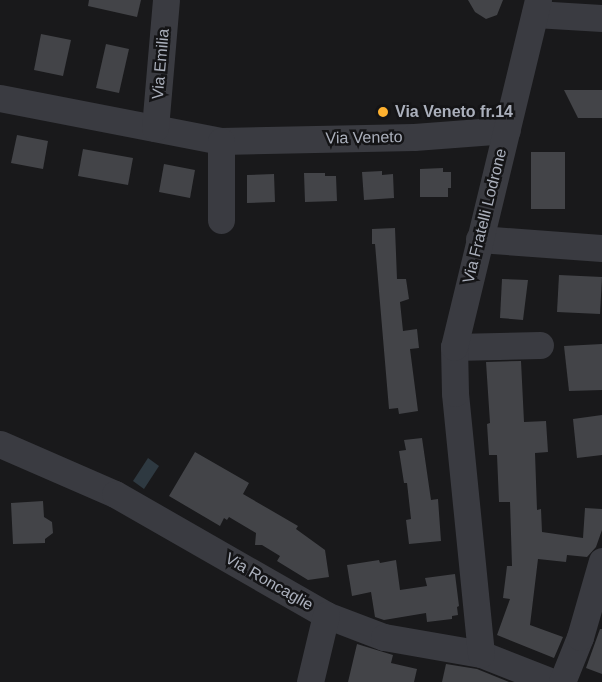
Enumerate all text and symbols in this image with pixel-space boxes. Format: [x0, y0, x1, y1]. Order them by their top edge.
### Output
street label: Via Emilia [148, 28, 174, 100]
place label: Via Veneto fr.14 [395, 102, 513, 122]
marker: Via Veneto fr.14 [376, 105, 390, 119]
street label: Via Veneto [325, 128, 403, 148]
street label: Via Fratelli Lodrone [459, 147, 511, 285]
street label: Via Roncaglie [222, 549, 316, 615]

